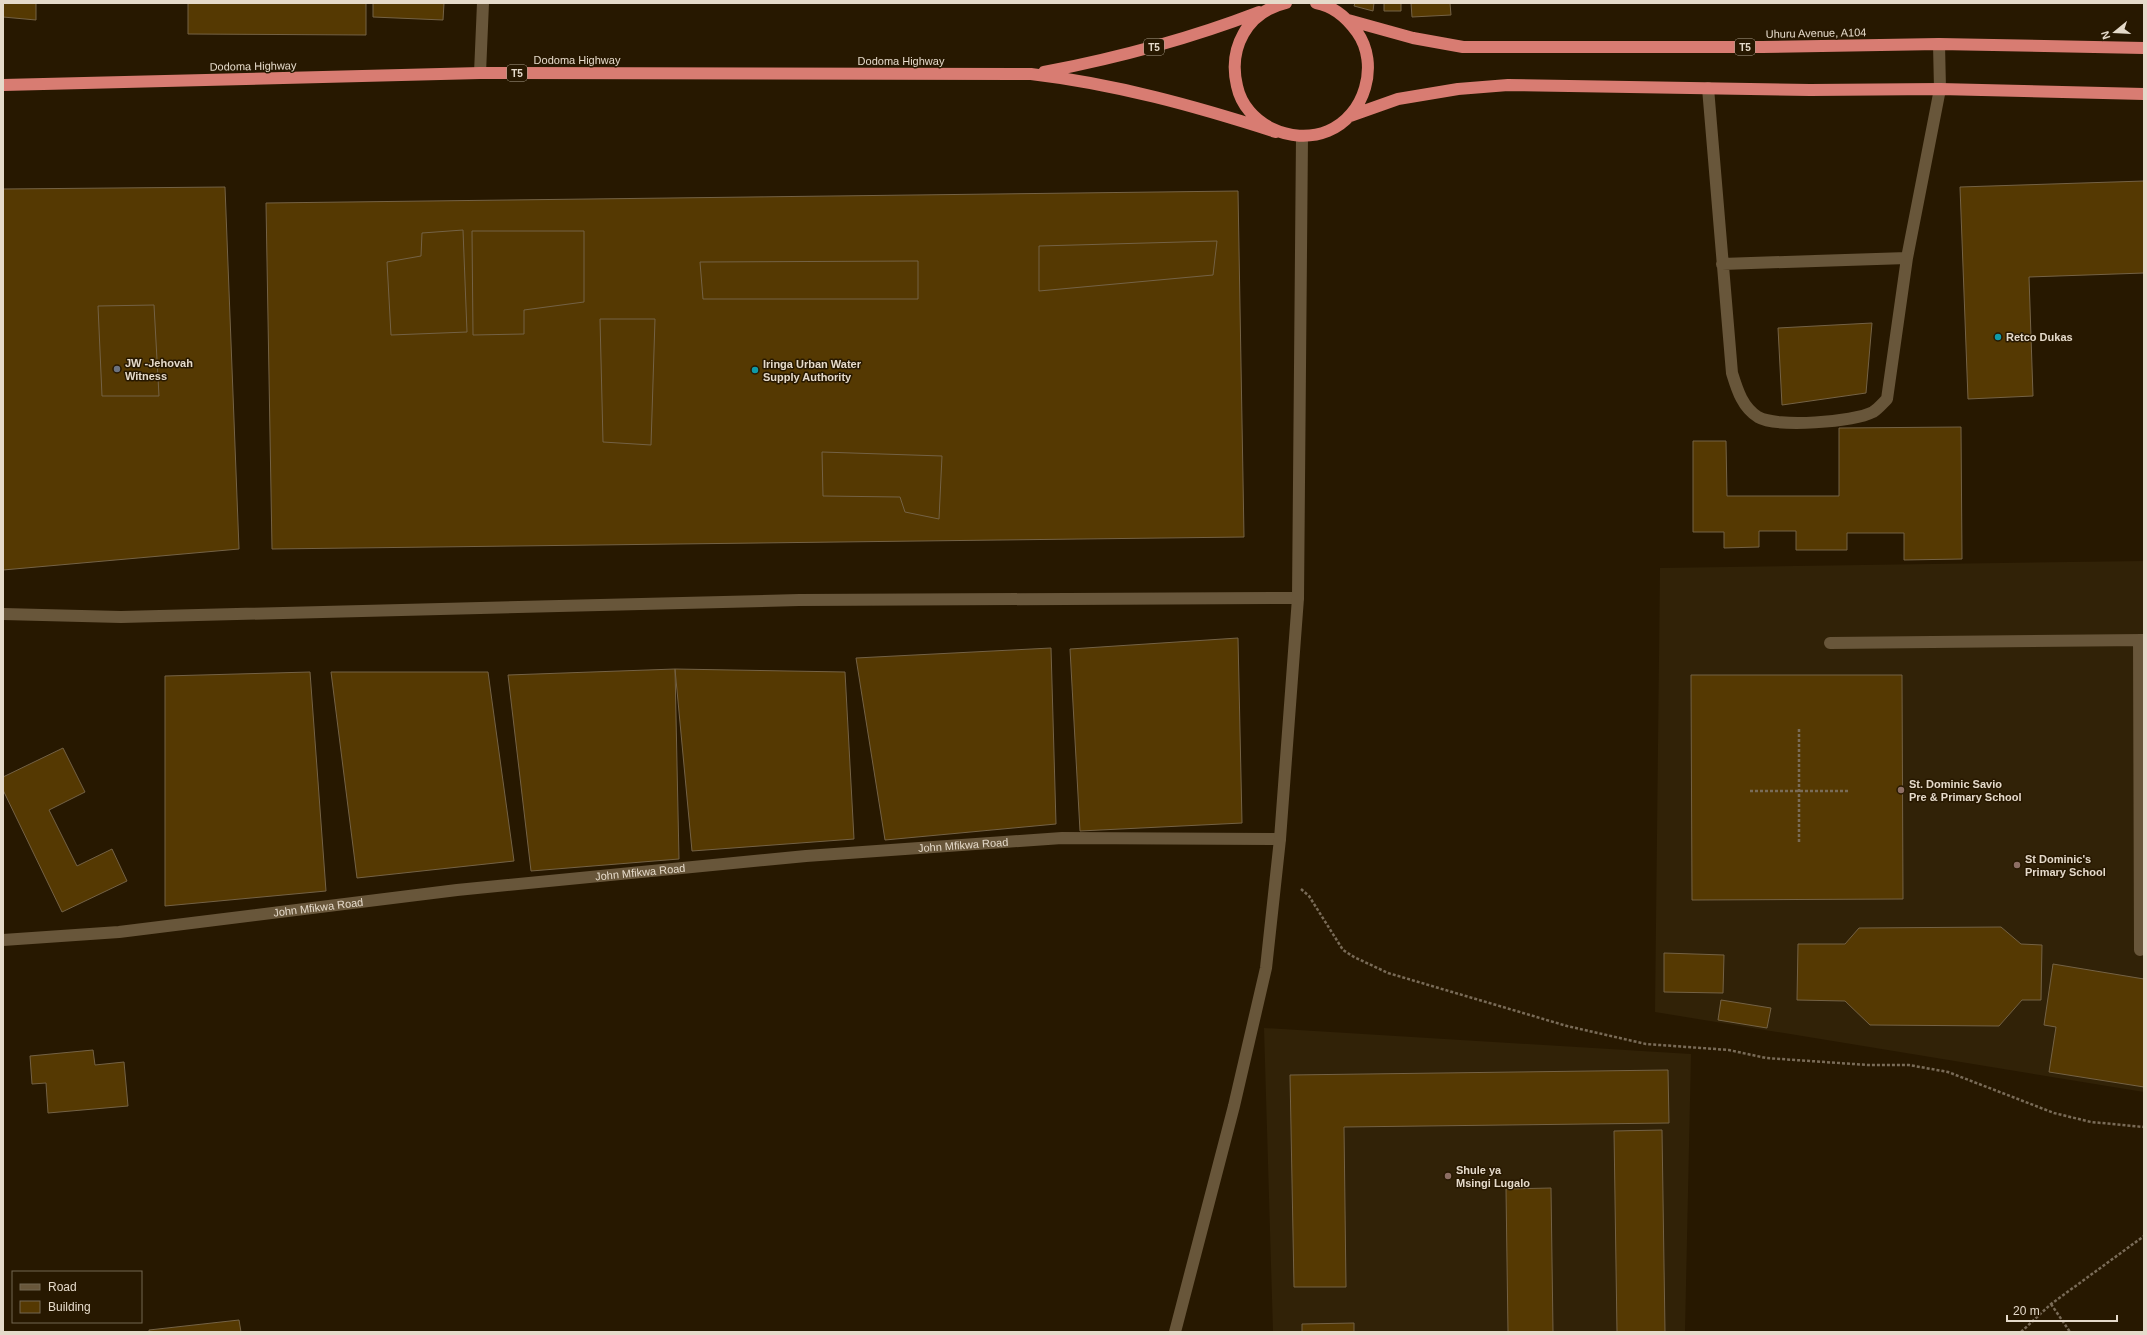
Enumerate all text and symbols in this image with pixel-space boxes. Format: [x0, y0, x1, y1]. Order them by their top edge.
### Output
north arrow [2095, 12, 2135, 52]
street label: Uhuru Avenue, A104 [1766, 26, 1866, 40]
text: N [2099, 29, 2112, 41]
road number: T5 [1144, 39, 1164, 55]
road number: T5 [1735, 39, 1755, 55]
street label: Dodoma Highway [534, 54, 621, 66]
street label: Dodoma Highway [858, 55, 945, 67]
street label: Dodoma Highway [209, 59, 297, 73]
road number: T5 [507, 65, 527, 81]
place label: Retco Dukas [2006, 331, 2073, 343]
marker: Retco Dukas [1993, 332, 2003, 342]
place label: JW -Jehovah Witness [125, 357, 193, 382]
place label: Iringa Urban Water Supply Authority [763, 358, 862, 383]
marker: JW -Jehovah Witness [112, 364, 122, 374]
marker: Iringa Urban Water Supply Authority [750, 365, 760, 375]
place label: St. Dominic Savio Pre & Primary School [1909, 778, 2022, 803]
marker: St. Dominic Savio Pre & Primary School [1896, 785, 1906, 795]
street label: John Mfikwa Road [917, 836, 1009, 854]
place label: St Dominic's Primary School [2025, 853, 2106, 878]
marker: St Dominic's Primary School [2012, 860, 2022, 870]
street label: John Mfikwa Road [595, 862, 686, 883]
street label: John Mfikwa Road [273, 896, 364, 919]
place label: Shule ya Msingi Lugalo [1456, 1164, 1530, 1189]
marker: Shule ya Msingi Lugalo [1443, 1171, 1453, 1181]
legend [12, 1271, 142, 1323]
text: Road [48, 1280, 77, 1294]
scale bar [2007, 1297, 2117, 1323]
text: Building [48, 1300, 91, 1314]
text: 20 m [2013, 1304, 2040, 1318]

